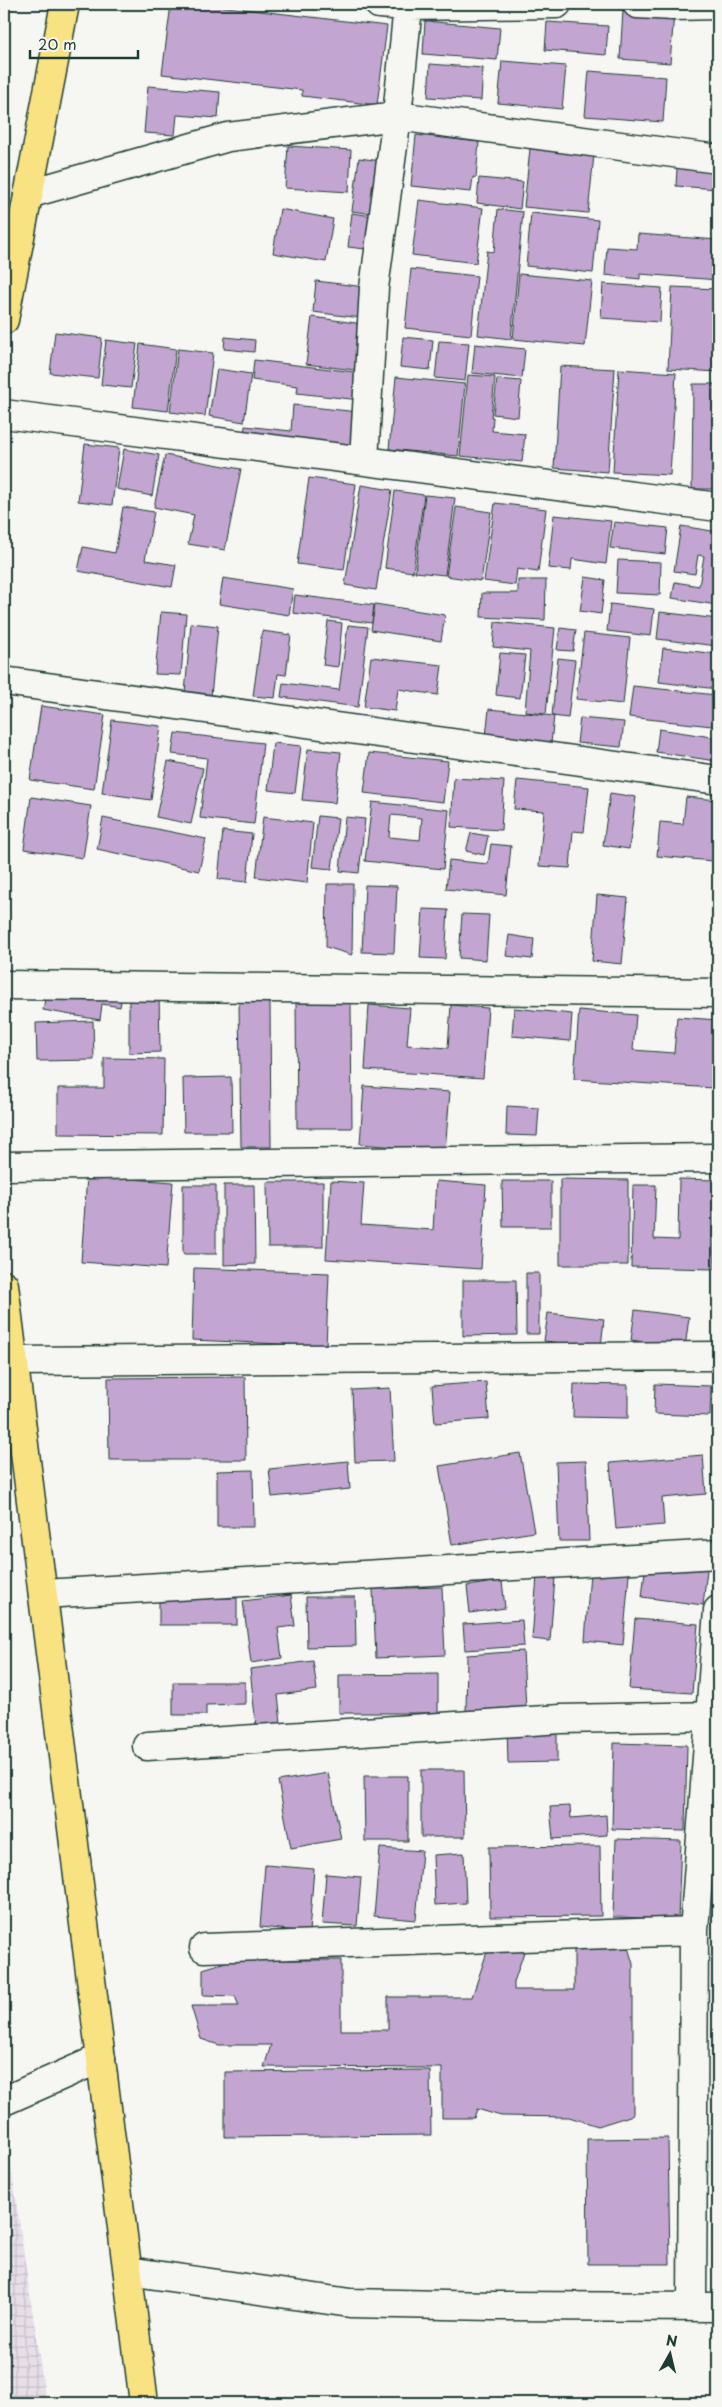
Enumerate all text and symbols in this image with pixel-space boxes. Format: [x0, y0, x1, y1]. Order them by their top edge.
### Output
scale bar [30, 28, 138, 60]
text: 20 m [38, 32, 77, 55]
text: N [665, 2329, 679, 2352]
north arrow [644, 2330, 694, 2380]

